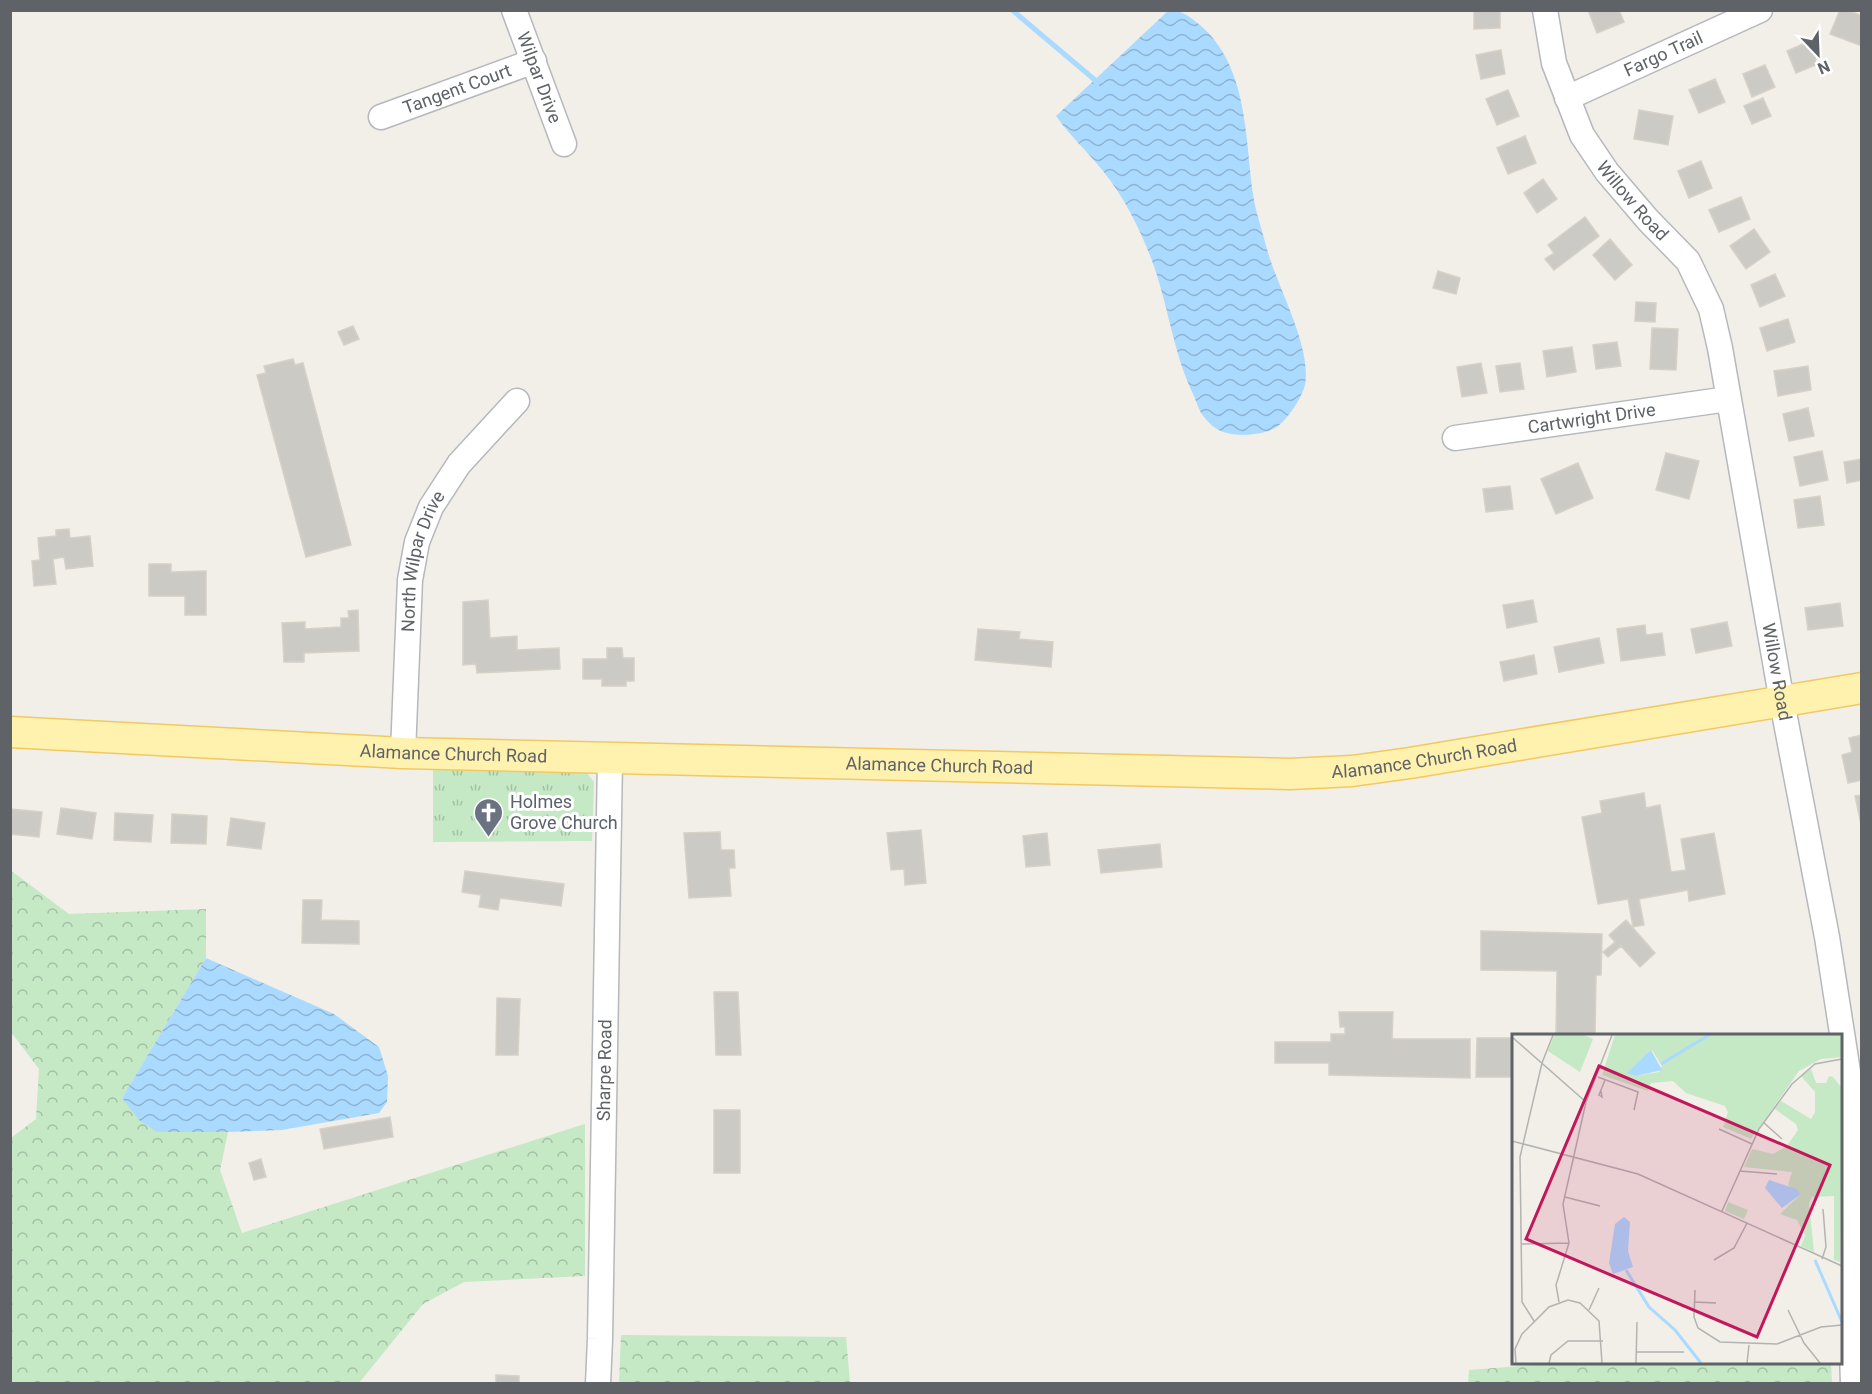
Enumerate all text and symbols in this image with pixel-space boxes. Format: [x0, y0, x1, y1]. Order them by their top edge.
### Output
north arrow [1788, 24, 1848, 84]
street label: Fargo Trail [1621, 27, 1706, 81]
street label: Wilpar Drive [513, 29, 566, 126]
text: N [1815, 56, 1833, 78]
street label: Tangent Court [400, 59, 514, 118]
street label: Willow Road [1593, 157, 1673, 245]
street label: Cartwright Drive [1526, 398, 1657, 437]
street label: North Wilpar Drive [397, 486, 449, 632]
street label: Willow Road [1758, 621, 1796, 722]
street label: Alamance Church Road [1331, 734, 1519, 782]
street label: Alamance Church Road [359, 740, 547, 766]
street label: Alamance Church Road [845, 752, 1033, 778]
place label: Holmes Grove Church [510, 791, 618, 833]
church icon: Holmes Grove Church [473, 796, 505, 838]
street label: Sharpe Road [593, 1019, 616, 1121]
inset map [1512, 1034, 1842, 1364]

